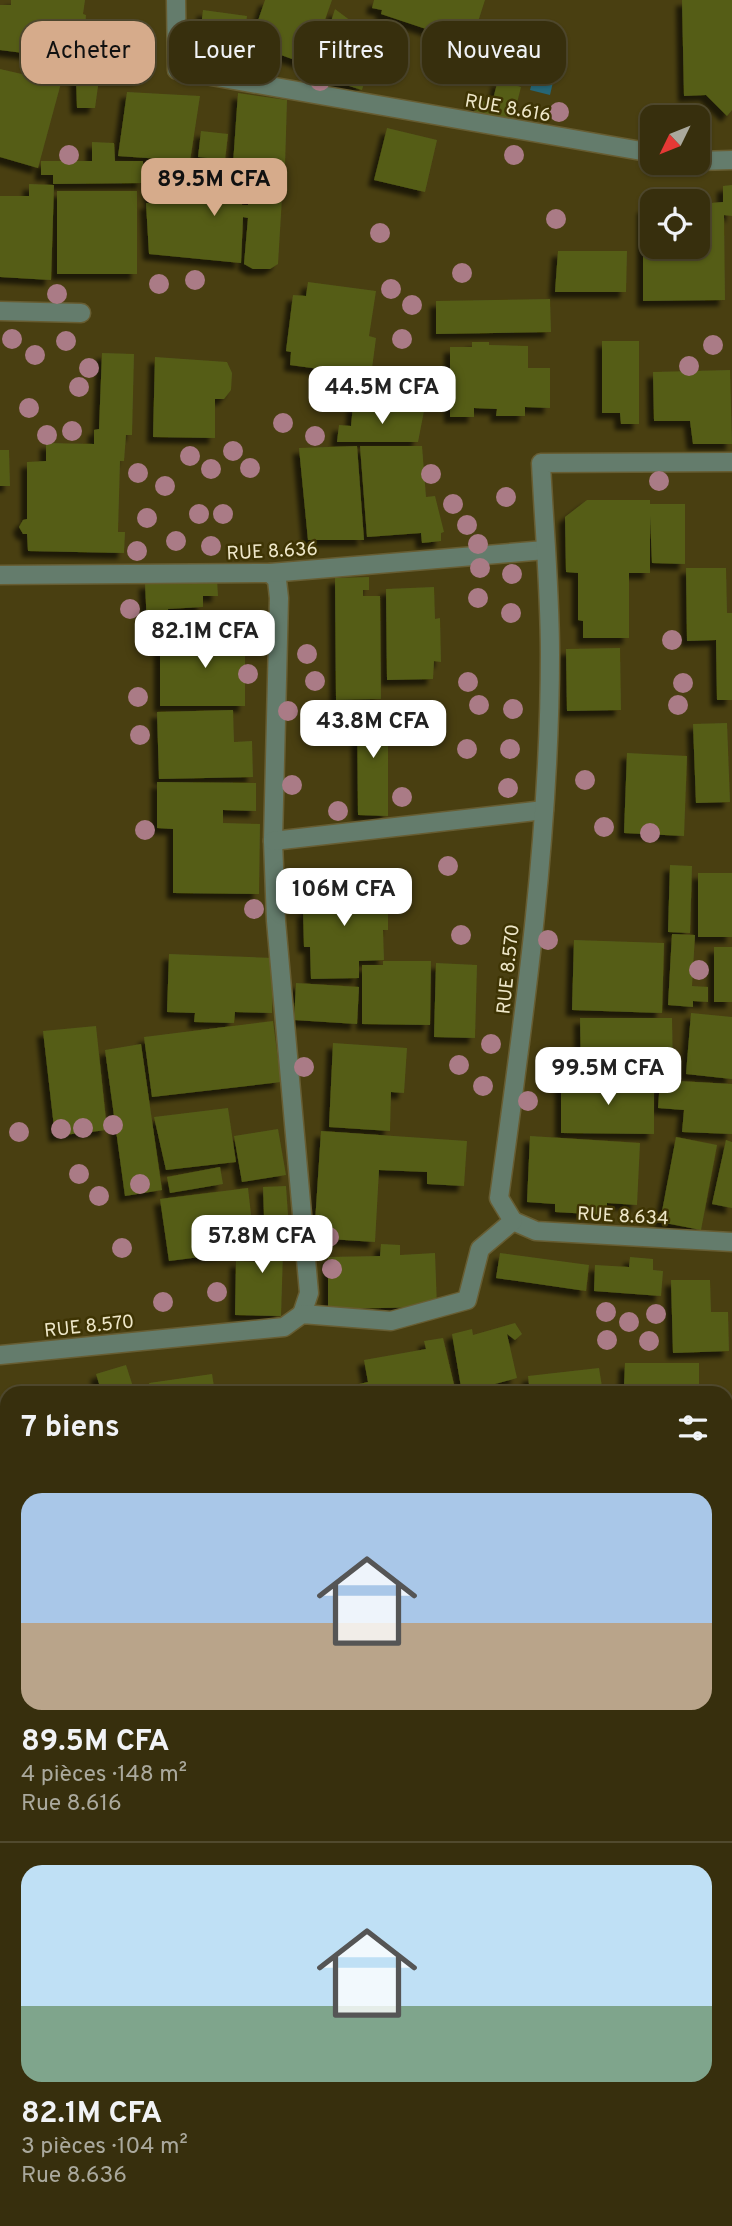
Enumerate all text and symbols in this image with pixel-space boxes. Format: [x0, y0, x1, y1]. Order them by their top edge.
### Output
chip: Acheter [21, 21, 155, 84]
chip: Louer [169, 21, 280, 84]
chip: Filtres [294, 21, 408, 84]
chip: Nouveau [422, 21, 566, 84]
street label: RUE 8.616 [463, 90, 553, 128]
north arrow [640, 105, 710, 175]
map controls [640, 105, 710, 259]
pin: 89.5M CFA [134, 158, 294, 218]
text: 89.5M CFA [157, 166, 271, 195]
button: locate [640, 189, 710, 259]
pin: 44.5M CFA [302, 366, 462, 426]
text: 44.5M CFA [325, 374, 439, 403]
street label: RUE 8.636 [226, 538, 318, 566]
pin: 82.1M CFA [125, 610, 285, 670]
text: 82.1M CFA [151, 618, 259, 647]
pin: 43.8M CFA [293, 700, 453, 760]
text: 43.8M CFA [316, 708, 430, 737]
pin: 106M CFA [272, 869, 416, 928]
text: 106M CFA [292, 876, 396, 905]
street label: RUE 8.570 [492, 923, 526, 1015]
pin: 99.5M CFA [528, 1048, 688, 1107]
text: 99.5M CFA [551, 1055, 665, 1084]
street label: RUE 8.634 [576, 1203, 669, 1231]
pin: 57.8M CFA [182, 1216, 342, 1275]
text: 57.8M CFA [207, 1223, 317, 1252]
street label: RUE 8.570 [43, 1310, 135, 1344]
icon: filters [674, 1409, 712, 1447]
text: 7 biens [21, 1410, 120, 1447]
icon: home [304, 1538, 430, 1664]
text: 89.5M CFA [21, 1724, 169, 1761]
text: 4 pièces · 148 m² [21, 1761, 187, 1790]
text: Rue 8.616 [21, 1790, 122, 1819]
icon: home [304, 1910, 430, 2036]
text: 82.1M CFA [21, 2096, 162, 2133]
text: 3 pièces · 104 m² [21, 2133, 188, 2162]
text: Rue 8.636 [21, 2162, 127, 2191]

